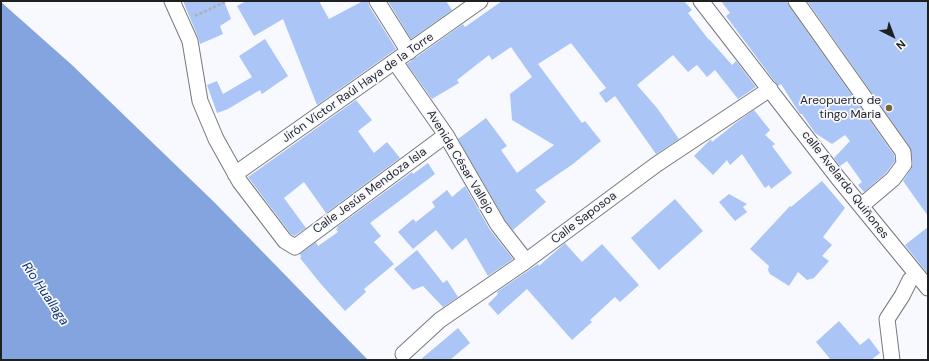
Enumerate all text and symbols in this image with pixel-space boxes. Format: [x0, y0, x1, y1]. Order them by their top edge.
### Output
north arrow [873, 16, 913, 56]
street label: Jirón Víctor Raúl Haya de la Torre [279, 30, 437, 146]
text: N [893, 37, 909, 53]
place label: Areopuerto de tingo Maria [800, 94, 881, 122]
marker: Areopuerto de tingo Maria [884, 103, 894, 113]
street label: Avenida César Vallejo [423, 107, 497, 217]
street label: calle Avelardo Quiñones [798, 128, 892, 242]
street label: Calle Jesús Mendoza Isla [310, 145, 430, 237]
street label: Calle Saposoa [548, 189, 620, 247]
water label: Río Huallaga [18, 259, 72, 329]

